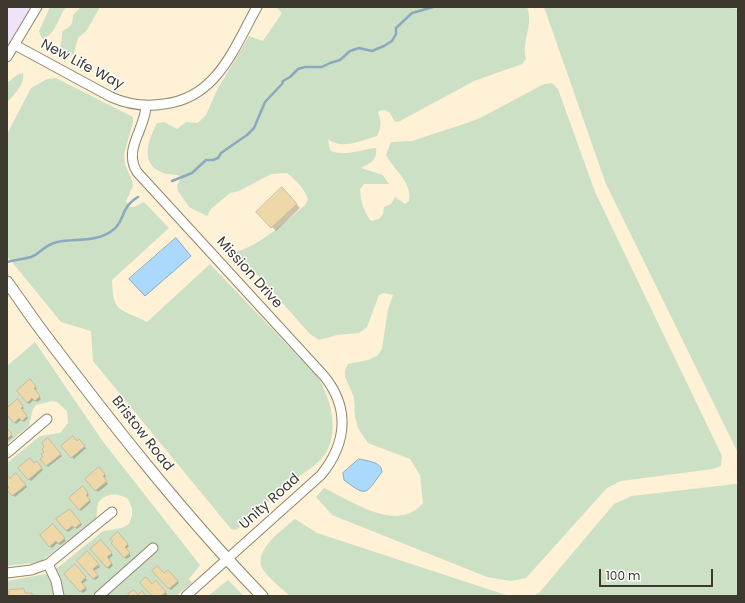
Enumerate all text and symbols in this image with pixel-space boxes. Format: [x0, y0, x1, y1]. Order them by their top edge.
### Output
street label: New Life Way [38, 36, 126, 94]
street label: Mission Drive [213, 234, 285, 312]
street label: Bristow Road [108, 393, 176, 475]
street label: Unity Road [237, 471, 303, 533]
scale bar [601, 561, 715, 587]
text: 100 m [606, 567, 640, 584]

